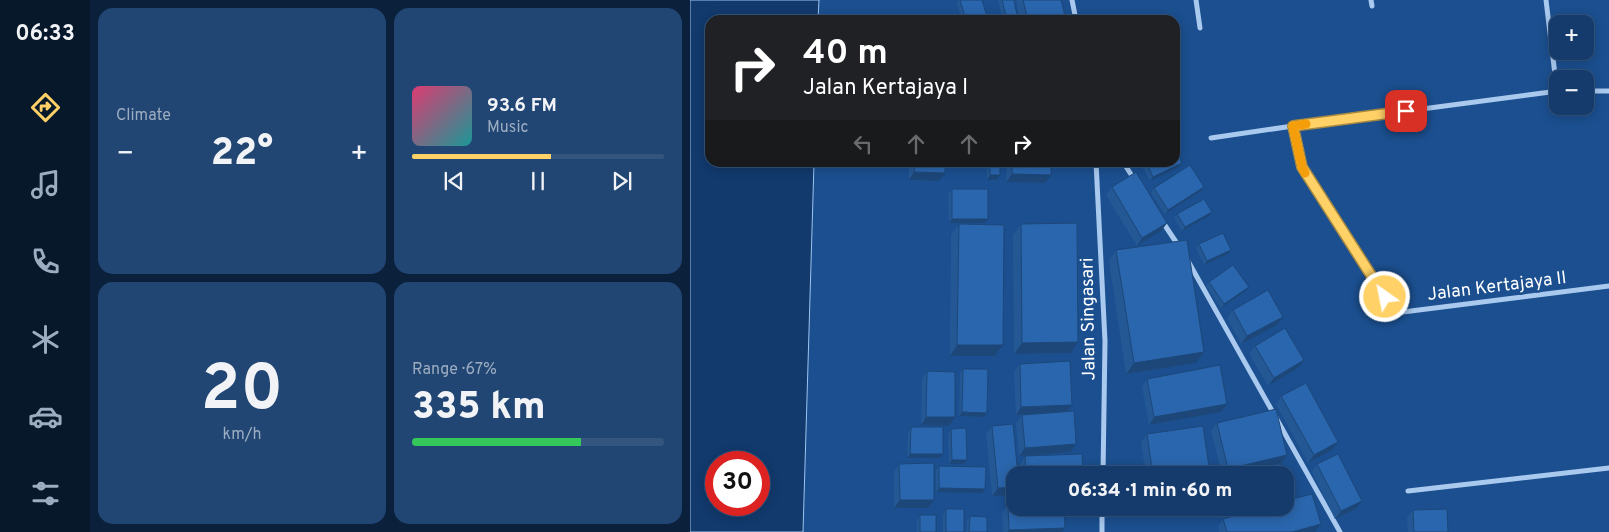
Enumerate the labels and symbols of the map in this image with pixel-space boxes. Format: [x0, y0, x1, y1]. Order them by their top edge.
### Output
pin [1385, 90, 1427, 132]
street label: Jalan Singasari [1076, 257, 1102, 381]
street label: Jalan Kertajaya II [1426, 267, 1568, 307]
position arrow [1358, 270, 1410, 322]
speed limit sign: 30 [705, 451, 770, 516]

